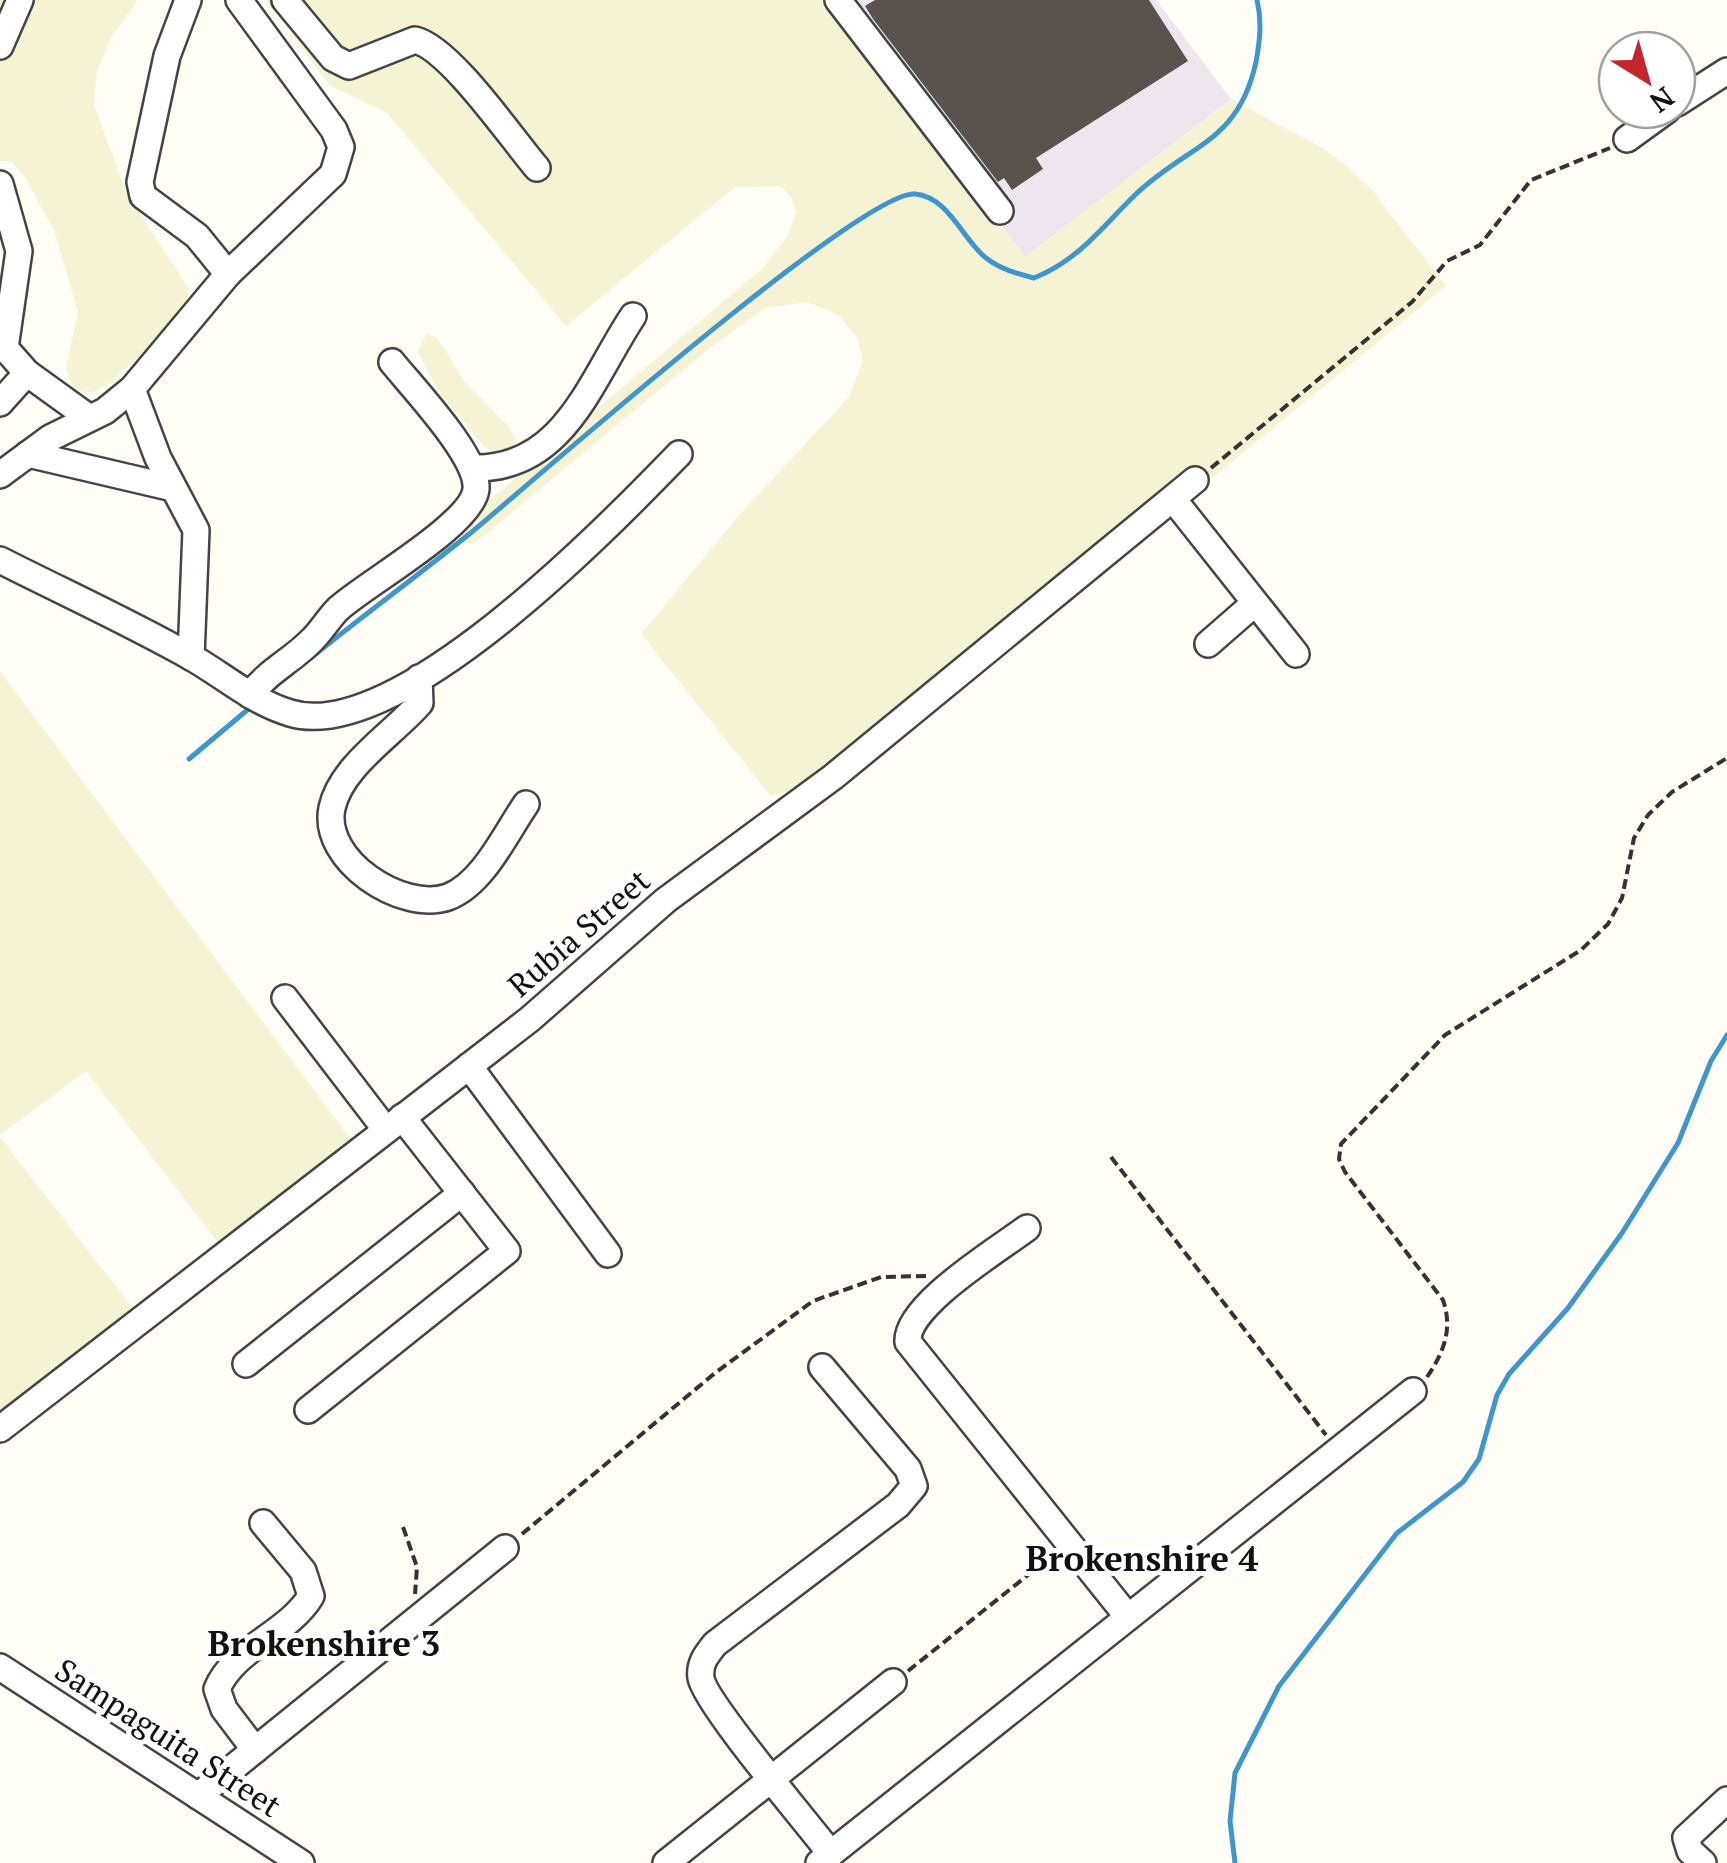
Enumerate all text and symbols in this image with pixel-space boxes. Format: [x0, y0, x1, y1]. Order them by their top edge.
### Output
north arrow [1597, 30, 1697, 130]
text: N [1643, 79, 1682, 122]
street label: Rubia Street [498, 859, 658, 1006]
district label: Brokenshire 4 [1026, 1535, 1259, 1581]
district label: Brokenshire 3 [208, 1620, 440, 1666]
street label: Sampaguita Street [48, 1648, 290, 1826]

